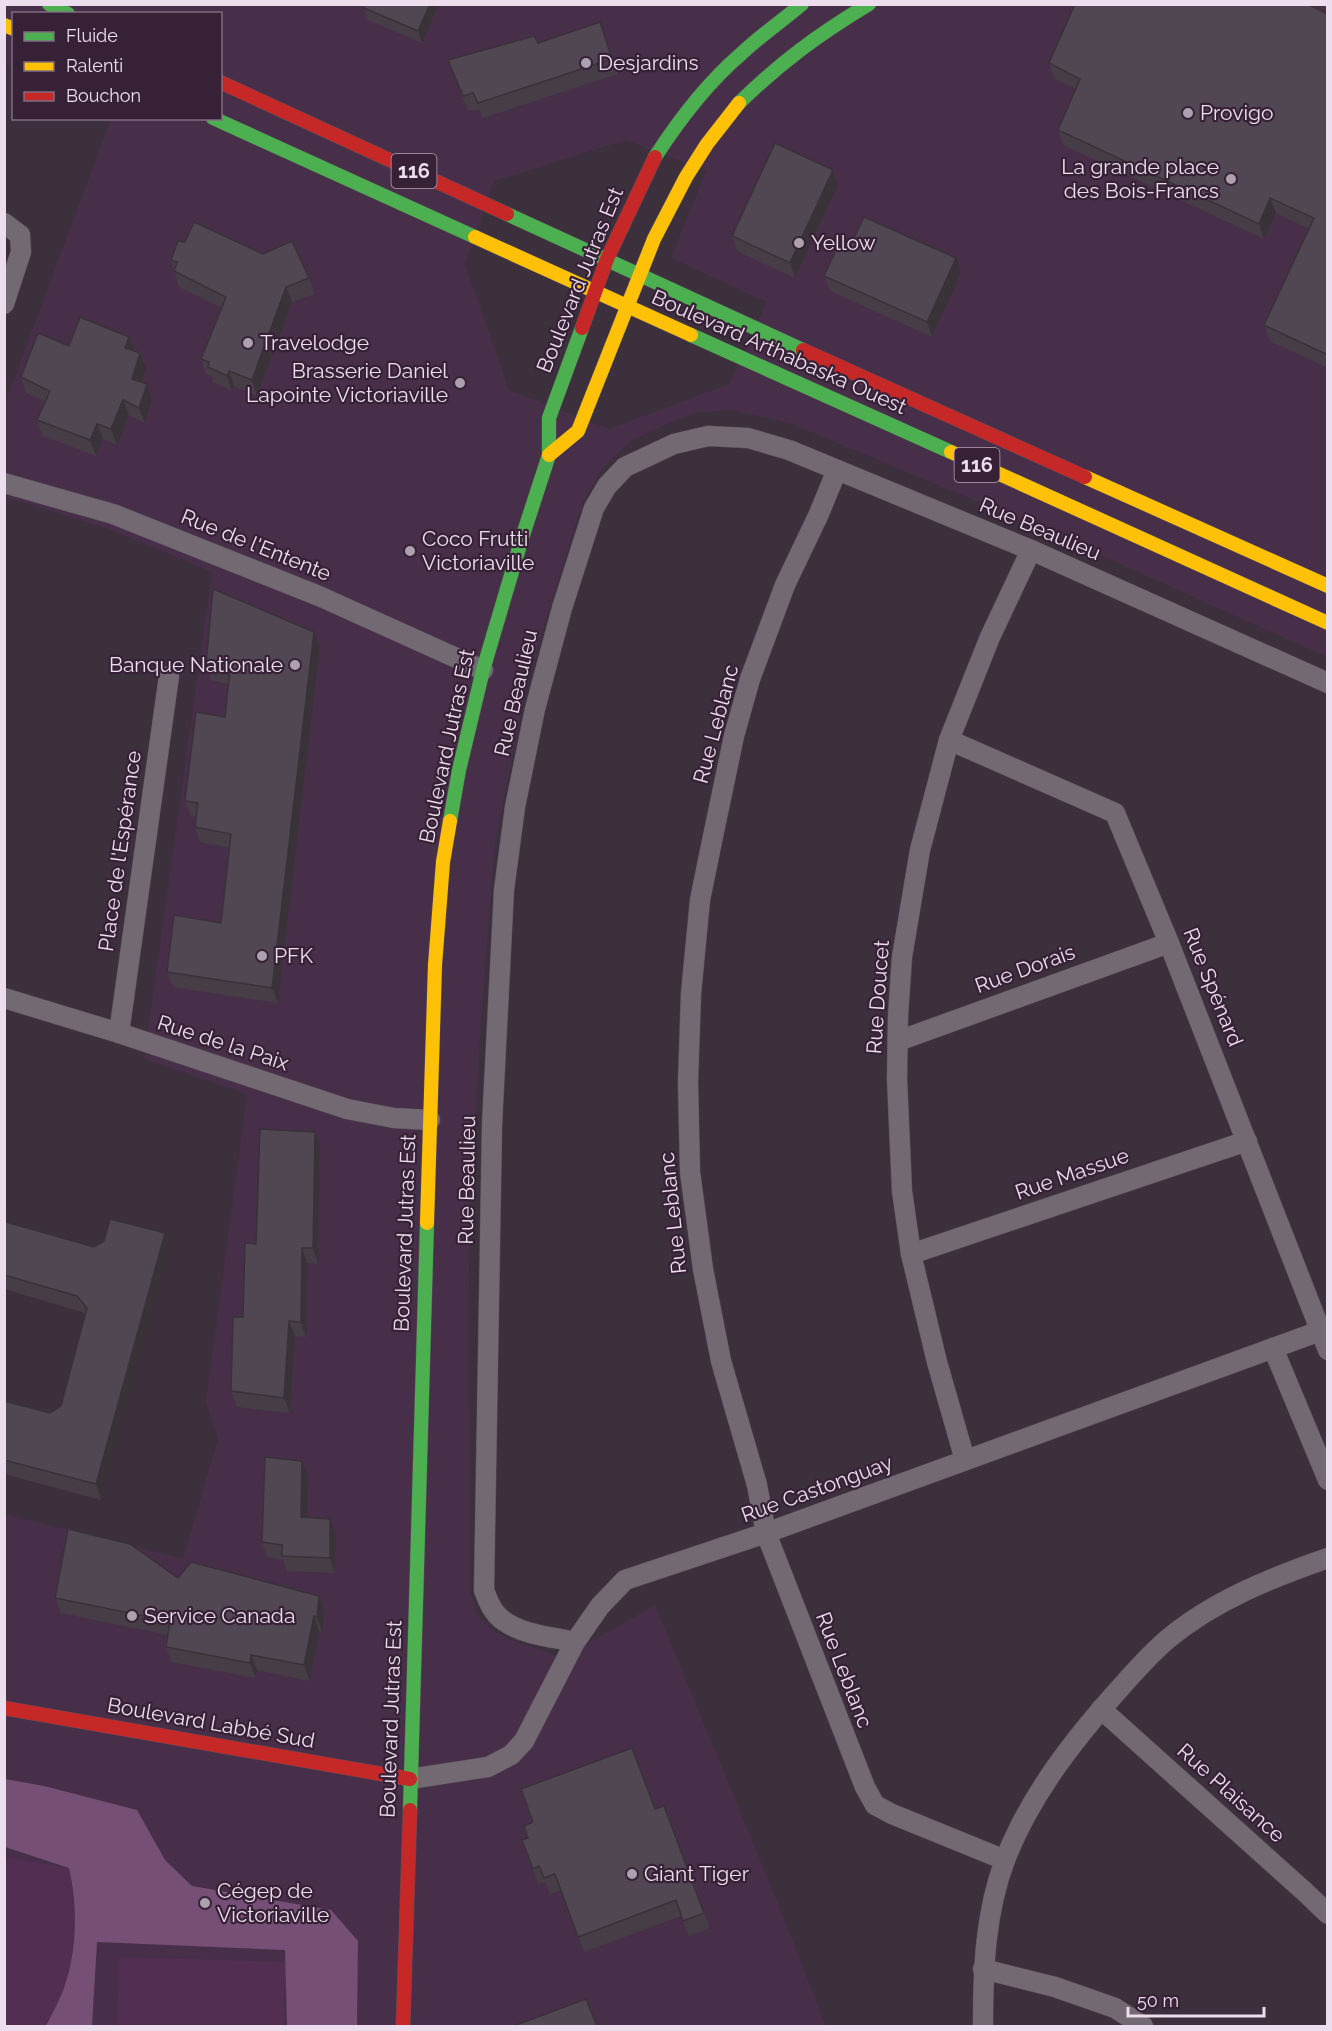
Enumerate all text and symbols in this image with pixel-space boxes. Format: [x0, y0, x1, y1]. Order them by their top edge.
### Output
legend [12, 12, 222, 120]
text: Fluide [66, 25, 118, 46]
place label: Desjardins [598, 50, 699, 75]
text: Ralenti [66, 55, 123, 76]
marker: Desjardins [579, 56, 593, 70]
text: Bouchon [66, 85, 141, 106]
place label: Provigo [1200, 100, 1273, 125]
marker: Provigo [1181, 106, 1195, 120]
road number: 116 [392, 154, 436, 188]
place label: La grande place des Bois-Francs [1061, 154, 1219, 203]
marker: La grande place des Bois-Francs [1224, 172, 1238, 186]
street label: Boulevard Jutras Est [531, 183, 628, 376]
place label: Yellow [811, 230, 876, 255]
marker: Yellow [792, 236, 806, 250]
street label: Boulevard Arthabaska Ouest [648, 284, 911, 419]
place label: Travelodge [260, 330, 369, 355]
marker: Travelodge [241, 336, 255, 350]
place label: Brasserie Daniel Lapointe Victoriaville [246, 358, 448, 407]
marker: Brasserie Daniel Lapointe Victoriaville [453, 376, 467, 390]
road number: 116 [954, 448, 1000, 482]
street label: Rue Beaulieu [976, 492, 1104, 565]
street label: Rue de l'Entente [178, 503, 335, 586]
place label: Coco Frutti Victoriaville [422, 526, 534, 575]
marker: Coco Frutti Victoriaville [403, 544, 417, 558]
street label: Rue Beaulieu [489, 627, 542, 759]
street label: Boulevard Jutras Est [414, 647, 479, 845]
place label: Banque Nationale [109, 652, 283, 677]
marker: Banque Nationale [288, 658, 302, 672]
street label: Rue Leblanc [688, 662, 743, 786]
street label: Place de l'Espérance [93, 749, 146, 953]
street label: Rue Spénard [1178, 924, 1249, 1050]
street label: Rue Doucet [861, 939, 894, 1055]
street label: Rue Dorais [971, 939, 1078, 998]
place label: PFK [274, 943, 313, 968]
marker: PFK [255, 949, 269, 963]
street label: Rue de la Paix [154, 1010, 292, 1076]
street label: Rue Beaulieu [453, 1115, 480, 1245]
street label: Boulevard Jutras Est [389, 1134, 420, 1332]
street label: Rue Massue [1012, 1142, 1132, 1205]
street label: Rue Leblanc [654, 1151, 691, 1275]
street label: Rue Castonguay [738, 1450, 896, 1528]
place label: Service Canada [144, 1603, 295, 1628]
street label: Rue Leblanc [811, 1608, 878, 1731]
marker: Service Canada [125, 1609, 139, 1623]
street label: Boulevard Jutras Est [375, 1620, 406, 1818]
street label: Boulevard Labbé Sud [105, 1692, 317, 1753]
street label: Rue Plaisance [1172, 1738, 1290, 1847]
place label: Giant Tiger [644, 1861, 750, 1886]
marker: Giant Tiger [625, 1867, 639, 1881]
place label: Cégep de Victoriaville [217, 1878, 329, 1927]
marker: Cégep de Victoriaville [198, 1896, 212, 1910]
scale bar [1128, 1980, 1264, 2018]
text: 50 m [1137, 1990, 1179, 2011]

